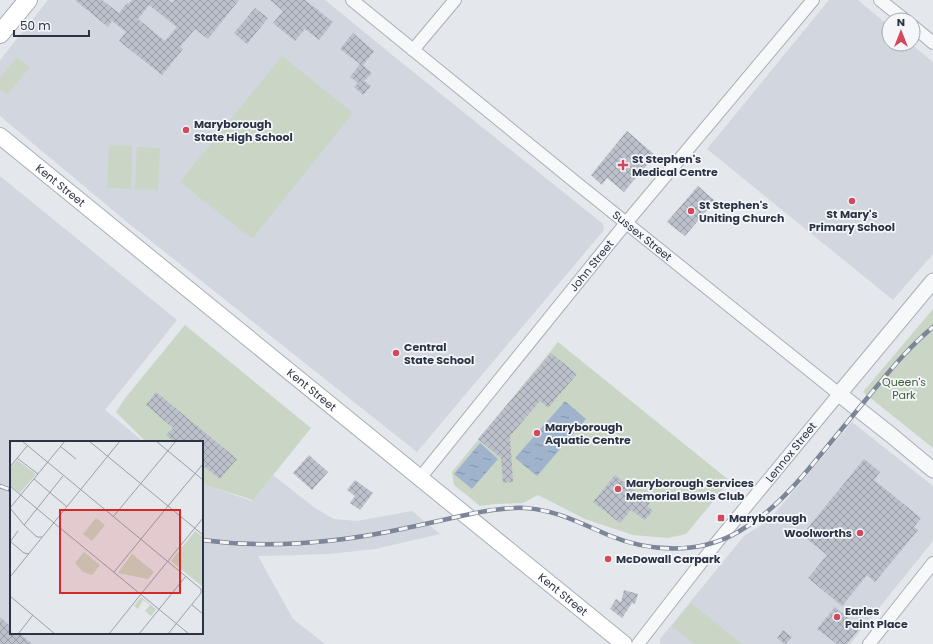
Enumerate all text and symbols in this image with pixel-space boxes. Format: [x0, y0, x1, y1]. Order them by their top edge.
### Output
scale bar [14, 12, 89, 38]
north arrow [881, 12, 921, 52]
text: N [897, 14, 905, 30]
text: 50 m [20, 17, 51, 34]
place label: Maryborough State High School [194, 116, 293, 145]
marker: Maryborough State High School [181, 125, 191, 135]
place label: St Stephen's Medical Centre [632, 151, 718, 180]
marker: St Stephen's Medical Centre [617, 159, 629, 171]
street label: Kent Street [32, 160, 89, 210]
marker: St Mary's Primary School [847, 196, 857, 206]
place label: St Stephen's Uniting Church [699, 197, 784, 226]
marker: St Stephen's Uniting Church [686, 206, 696, 216]
place label: St Mary's Primary School [809, 206, 895, 235]
street label: Sussex Street [609, 207, 675, 265]
street label: John Street [566, 236, 617, 295]
place label: Central State School [404, 339, 474, 368]
marker: Central State School [391, 348, 401, 358]
street label: Kent Street [284, 365, 340, 415]
park label: Queen's Park [882, 374, 926, 403]
place label: Maryborough Aquatic Centre [545, 419, 631, 448]
street label: Lennox Street [762, 419, 820, 485]
marker: Maryborough Aquatic Centre [532, 428, 542, 438]
inset map [10, 441, 203, 634]
place label: Maryborough Services Memorial Bowls Club [626, 475, 754, 504]
marker: Maryborough Services Memorial Bowls Club [613, 484, 623, 494]
place label: Maryborough [729, 510, 807, 526]
marker: Maryborough [716, 513, 726, 523]
place label: Woolworths [784, 525, 852, 541]
marker: Woolworths [855, 528, 865, 538]
place label: McDowall Carpark [616, 551, 721, 567]
marker: McDowall Carpark [603, 554, 613, 564]
street label: Kent Street [535, 569, 591, 619]
place label: Earles Paint Place [845, 603, 908, 632]
marker: Earles Paint Place [832, 612, 842, 622]

